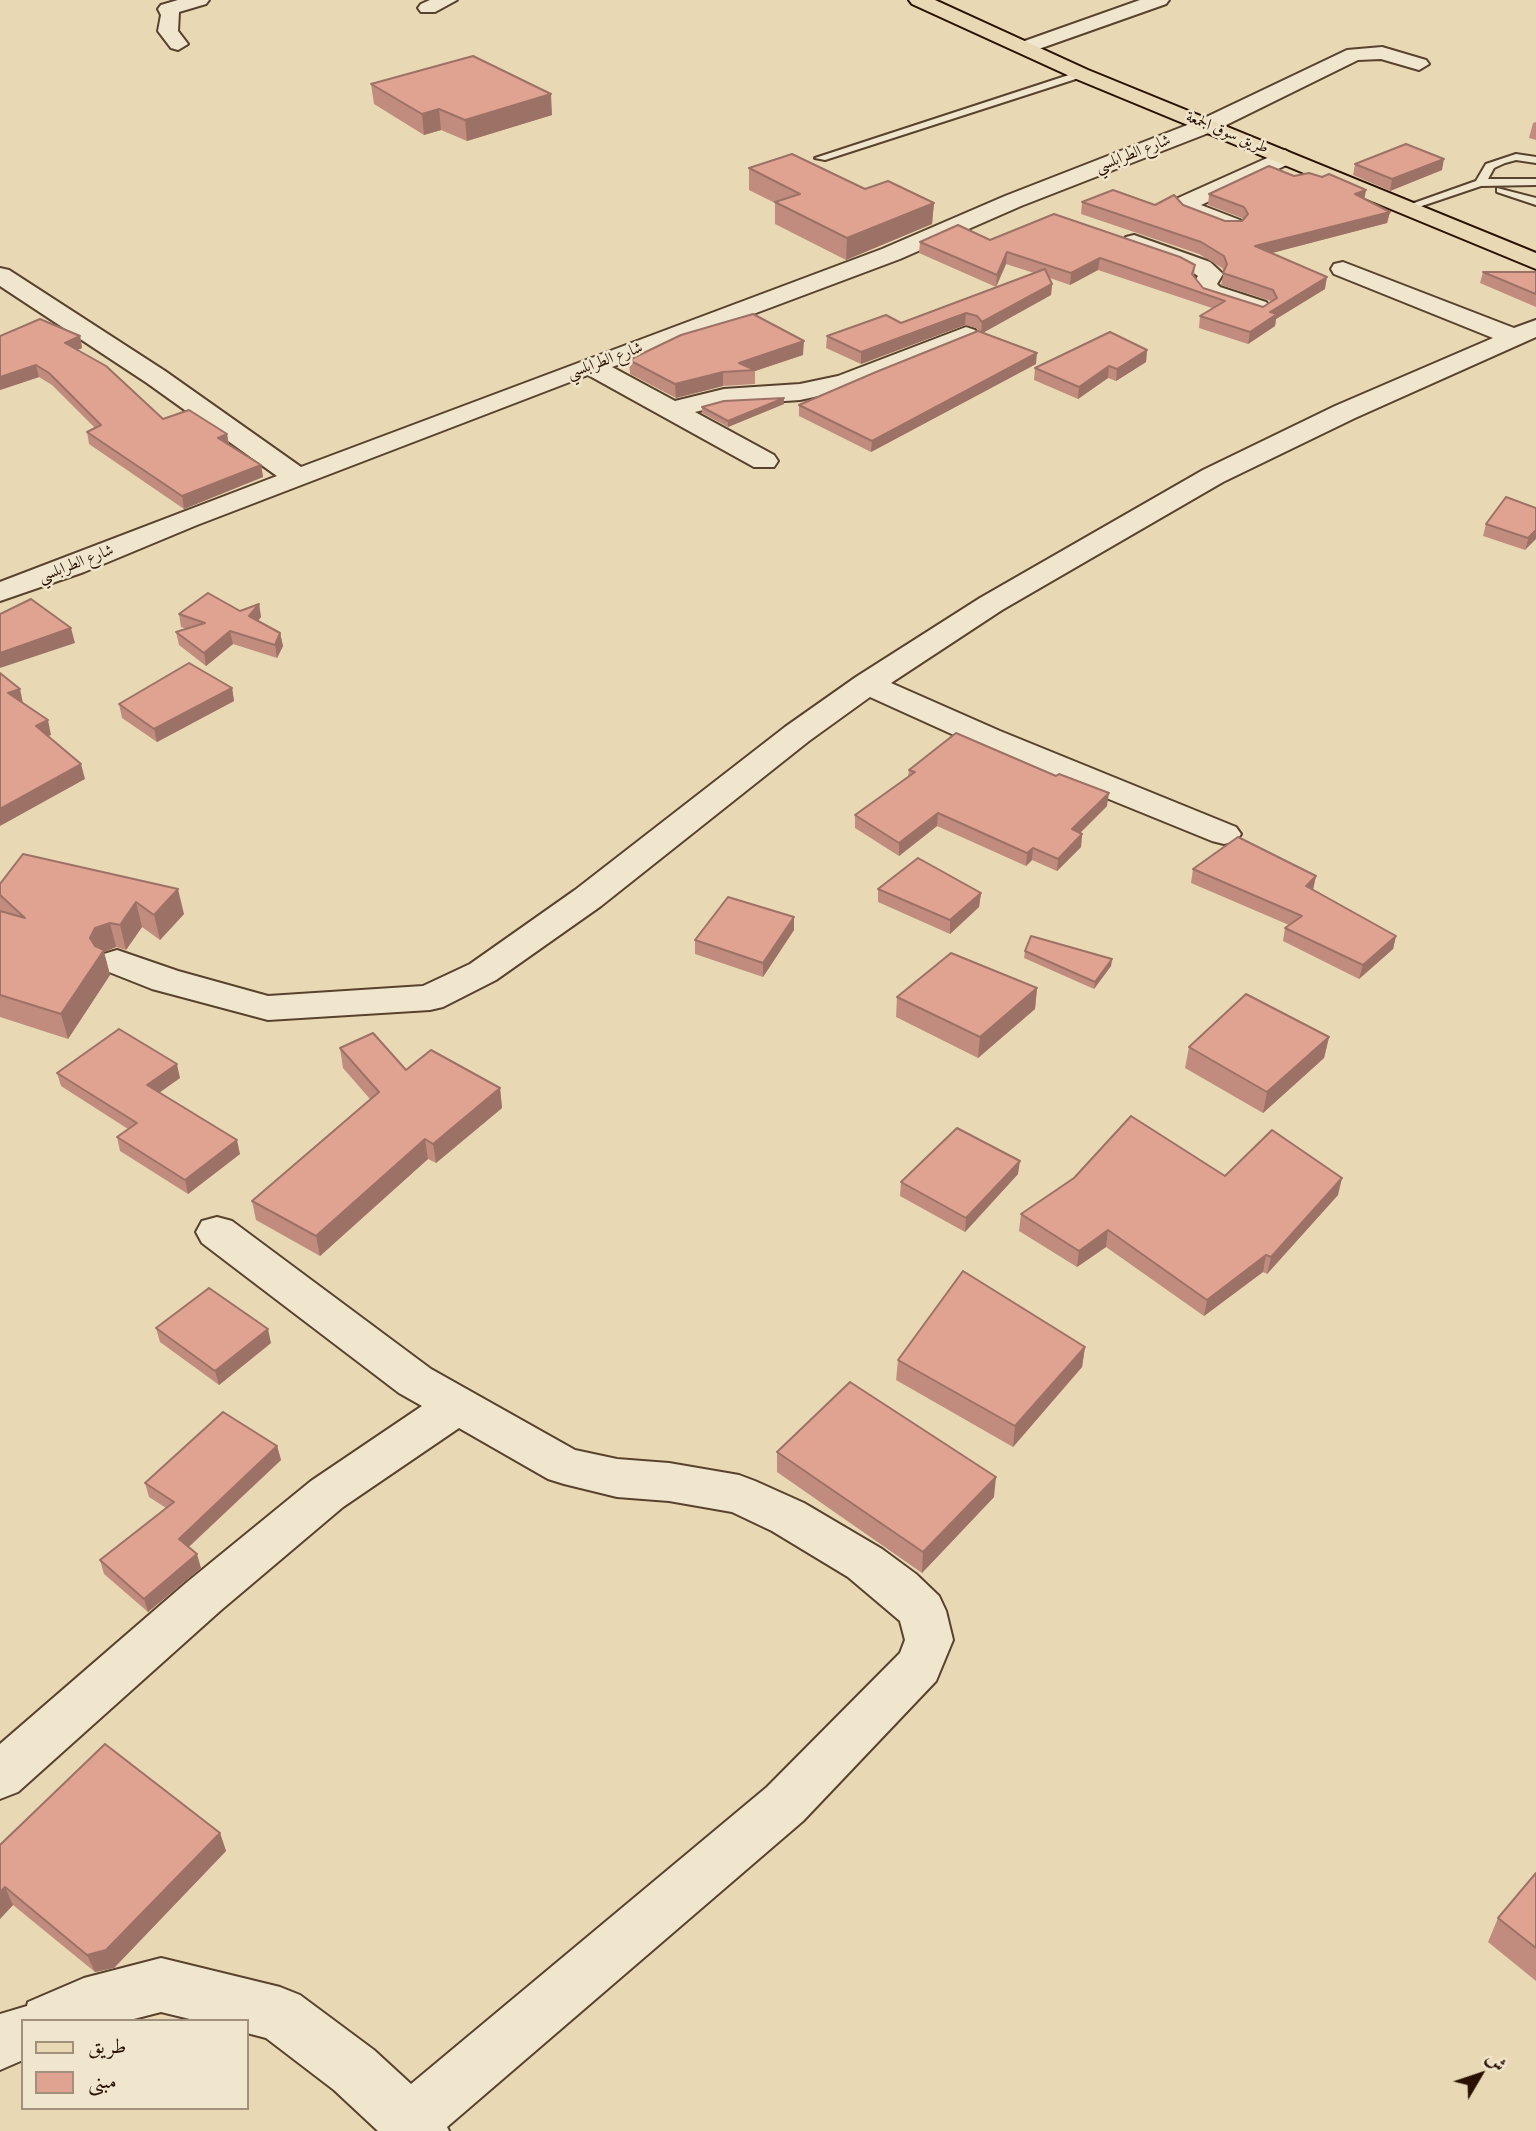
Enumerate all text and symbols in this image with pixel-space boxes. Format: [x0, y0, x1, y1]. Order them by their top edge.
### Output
street label: طريق سوق الجمعة [1183, 108, 1271, 158]
street label: شارع الطرابلسي [1093, 131, 1173, 177]
street label: شارع الطرابلسي [564, 338, 646, 384]
street label: شارع الطرابلسي [36, 541, 116, 587]
legend [21, 2019, 248, 2110]
text: طريق [88, 2033, 126, 2059]
north arrow [1445, 2040, 1515, 2110]
text: ش [1482, 2047, 1512, 2076]
text: مبنى [88, 2068, 117, 2094]

